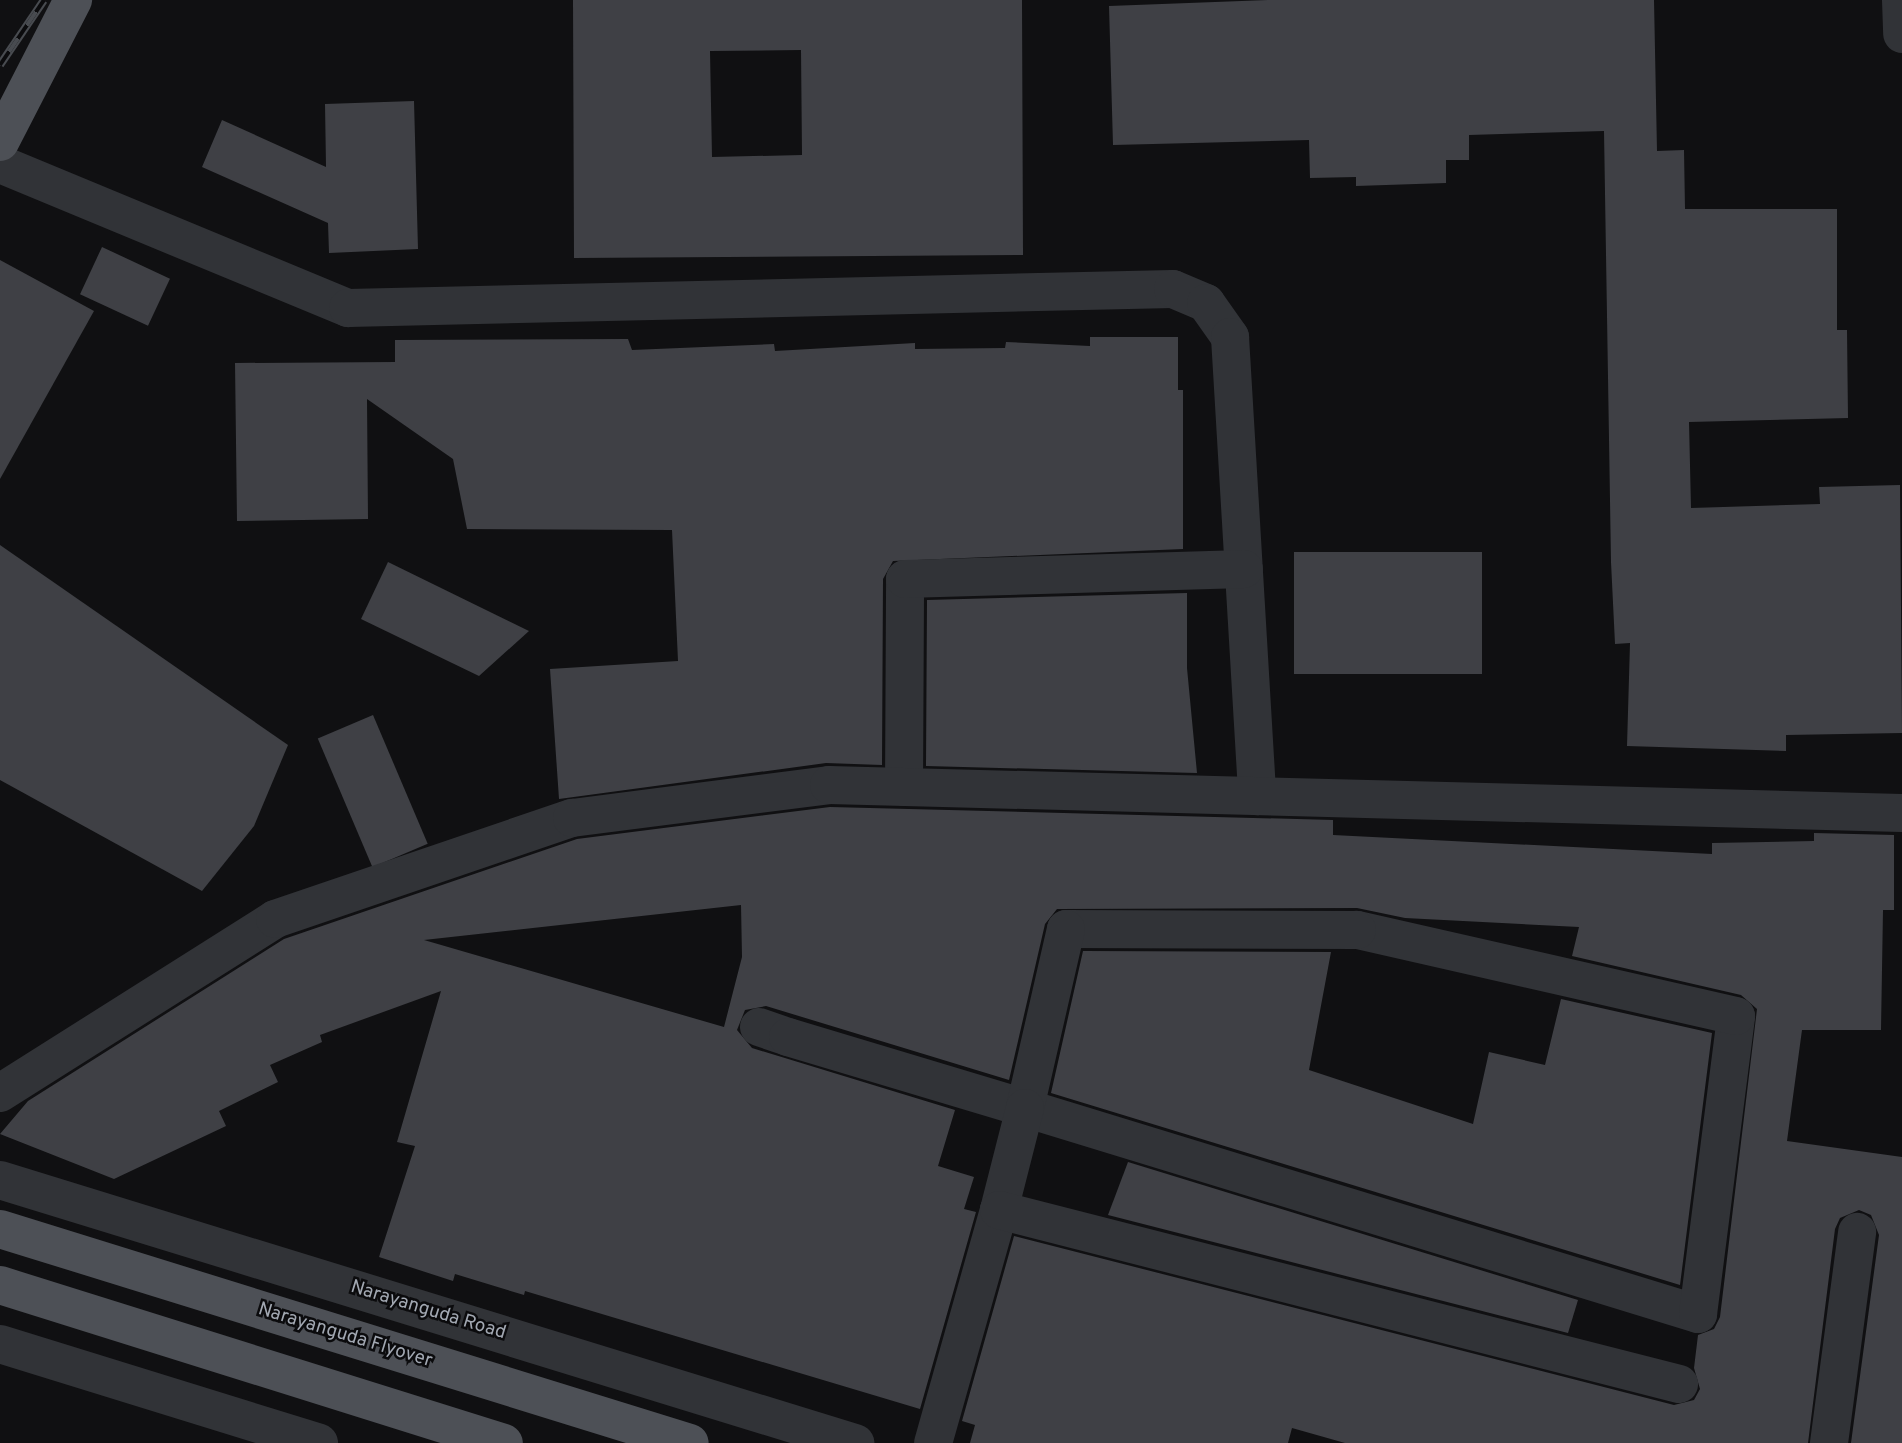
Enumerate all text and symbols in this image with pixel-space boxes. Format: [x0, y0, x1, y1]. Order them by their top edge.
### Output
street label: Narayanguda Road [347, 1277, 509, 1345]
street label: Narayanguda Flyover [255, 1299, 435, 1373]

